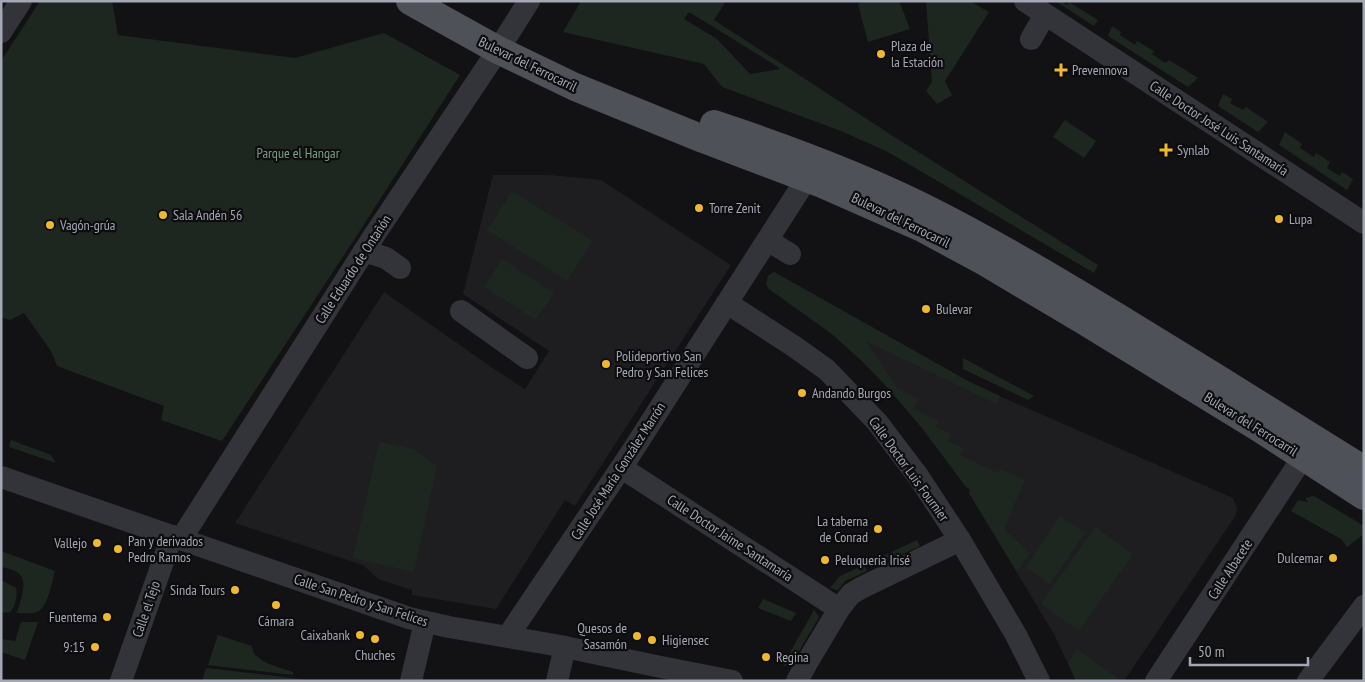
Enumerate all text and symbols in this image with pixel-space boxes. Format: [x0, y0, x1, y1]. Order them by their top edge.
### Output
street label: Bulevar del Ferrocarril [476, 32, 581, 96]
place label: Plaza de la Estación [891, 37, 943, 71]
marker: Plaza de la Estación [875, 48, 887, 60]
place label: Prevennova [1072, 61, 1128, 79]
marker: Prevennova [1054, 63, 1068, 77]
street label: Calle Doctor José Luis Santamaría [1146, 76, 1292, 180]
place label: Synlab [1177, 141, 1209, 159]
marker: Synlab [1159, 143, 1173, 157]
park label: Parque el Hangar [257, 144, 340, 162]
street label: Bulevar del Ferrocarril [849, 188, 954, 252]
place label: Torre Zenit [709, 199, 761, 217]
marker: Torre Zenit [693, 202, 705, 214]
place label: Sala Andén 56 [173, 206, 242, 224]
marker: Sala Andén 56 [157, 209, 169, 221]
place label: Lupa [1289, 210, 1312, 228]
street label: Calle Eduardo de Ontañón [311, 211, 395, 327]
marker: Lupa [1273, 213, 1285, 225]
place label: Vagón-grúa [59, 216, 115, 234]
marker: Vagón-grúa [44, 219, 56, 231]
place label: Bulevar [936, 300, 973, 318]
marker: Bulevar [920, 303, 932, 315]
place label: Polideportivo San Pedro y San Felices [616, 347, 708, 381]
marker: Polideportivo San Pedro y San Felices [600, 358, 612, 370]
place label: Andando Burgos [812, 384, 891, 402]
marker: Andando Burgos [796, 387, 808, 399]
street label: Bulevar del Ferrocarril [1201, 388, 1302, 460]
street label: Calle José María González Marrón [567, 399, 669, 543]
street label: Calle Doctor Luis Fournier [865, 413, 953, 525]
street label: Calle Doctor Jaime Santamaría [664, 491, 796, 585]
place label: La taberna de Conrad [817, 512, 868, 546]
marker: La taberna de Conrad [872, 523, 884, 535]
place label: Pan y derivados Pedro Ramos [128, 532, 203, 566]
place label: Vallejo [53, 534, 87, 552]
street label: Calle Albacete [1204, 535, 1256, 603]
marker: Vallejo [91, 537, 103, 549]
marker: Pan y derivados Pedro Ramos [112, 543, 124, 555]
place label: Dulcemar [1277, 549, 1323, 567]
place label: Peluquería Irisé [835, 551, 910, 569]
marker: Dulcemar [1327, 552, 1339, 564]
marker: Peluquería Irisé [819, 554, 831, 566]
street label: Calle San Pedro y San Felices [292, 570, 431, 630]
street label: Calle el Tejo [128, 578, 164, 640]
place label: Sinda Tours [170, 581, 225, 599]
marker: Sinda Tours [229, 584, 241, 596]
marker: Cámara [270, 599, 282, 611]
place label: Fuentema [49, 608, 97, 626]
marker: Fuentema [101, 611, 113, 623]
place label: Cámara [258, 612, 294, 630]
place label: Quesos de Sasamón [577, 619, 627, 653]
place label: Caixabank [301, 626, 351, 644]
marker: Caixabank [354, 629, 366, 641]
marker: Quesos de Sasamón [631, 630, 643, 642]
place label: Higiensec [662, 631, 709, 649]
marker: Chuches [369, 633, 381, 645]
marker: Higiensec [646, 634, 658, 646]
scale bar [1190, 634, 1308, 666]
place label: 9:15 [63, 638, 85, 656]
marker: 9:15 [89, 641, 101, 653]
text: 50 m [1198, 642, 1224, 661]
place label: Chuches [355, 646, 395, 664]
place label: Regina [776, 648, 809, 666]
marker: Regina [760, 651, 772, 663]

